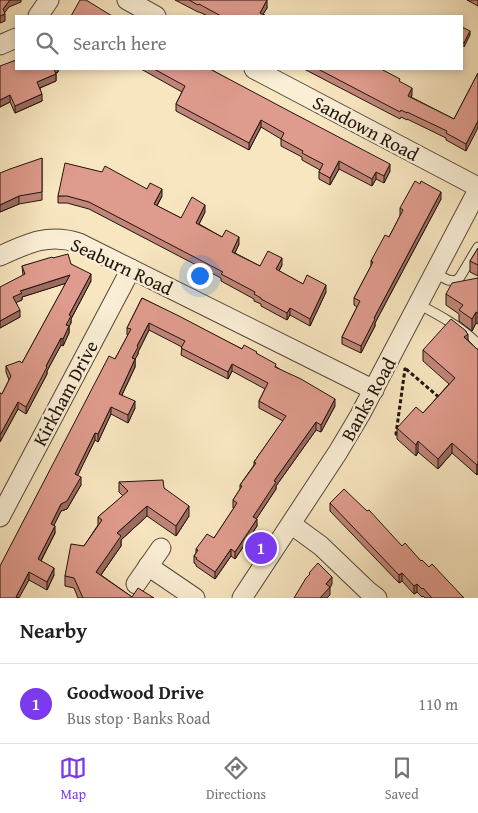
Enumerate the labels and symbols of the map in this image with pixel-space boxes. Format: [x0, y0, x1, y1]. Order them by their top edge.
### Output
street label: Sandown Road [308, 88, 425, 168]
street label: Seaburn Road [66, 230, 178, 302]
your location [187, 263, 213, 289]
street label: Kirkham Drive [25, 335, 105, 451]
street label: Banks Road [334, 351, 403, 446]
pin: 1 [245, 529, 277, 567]

